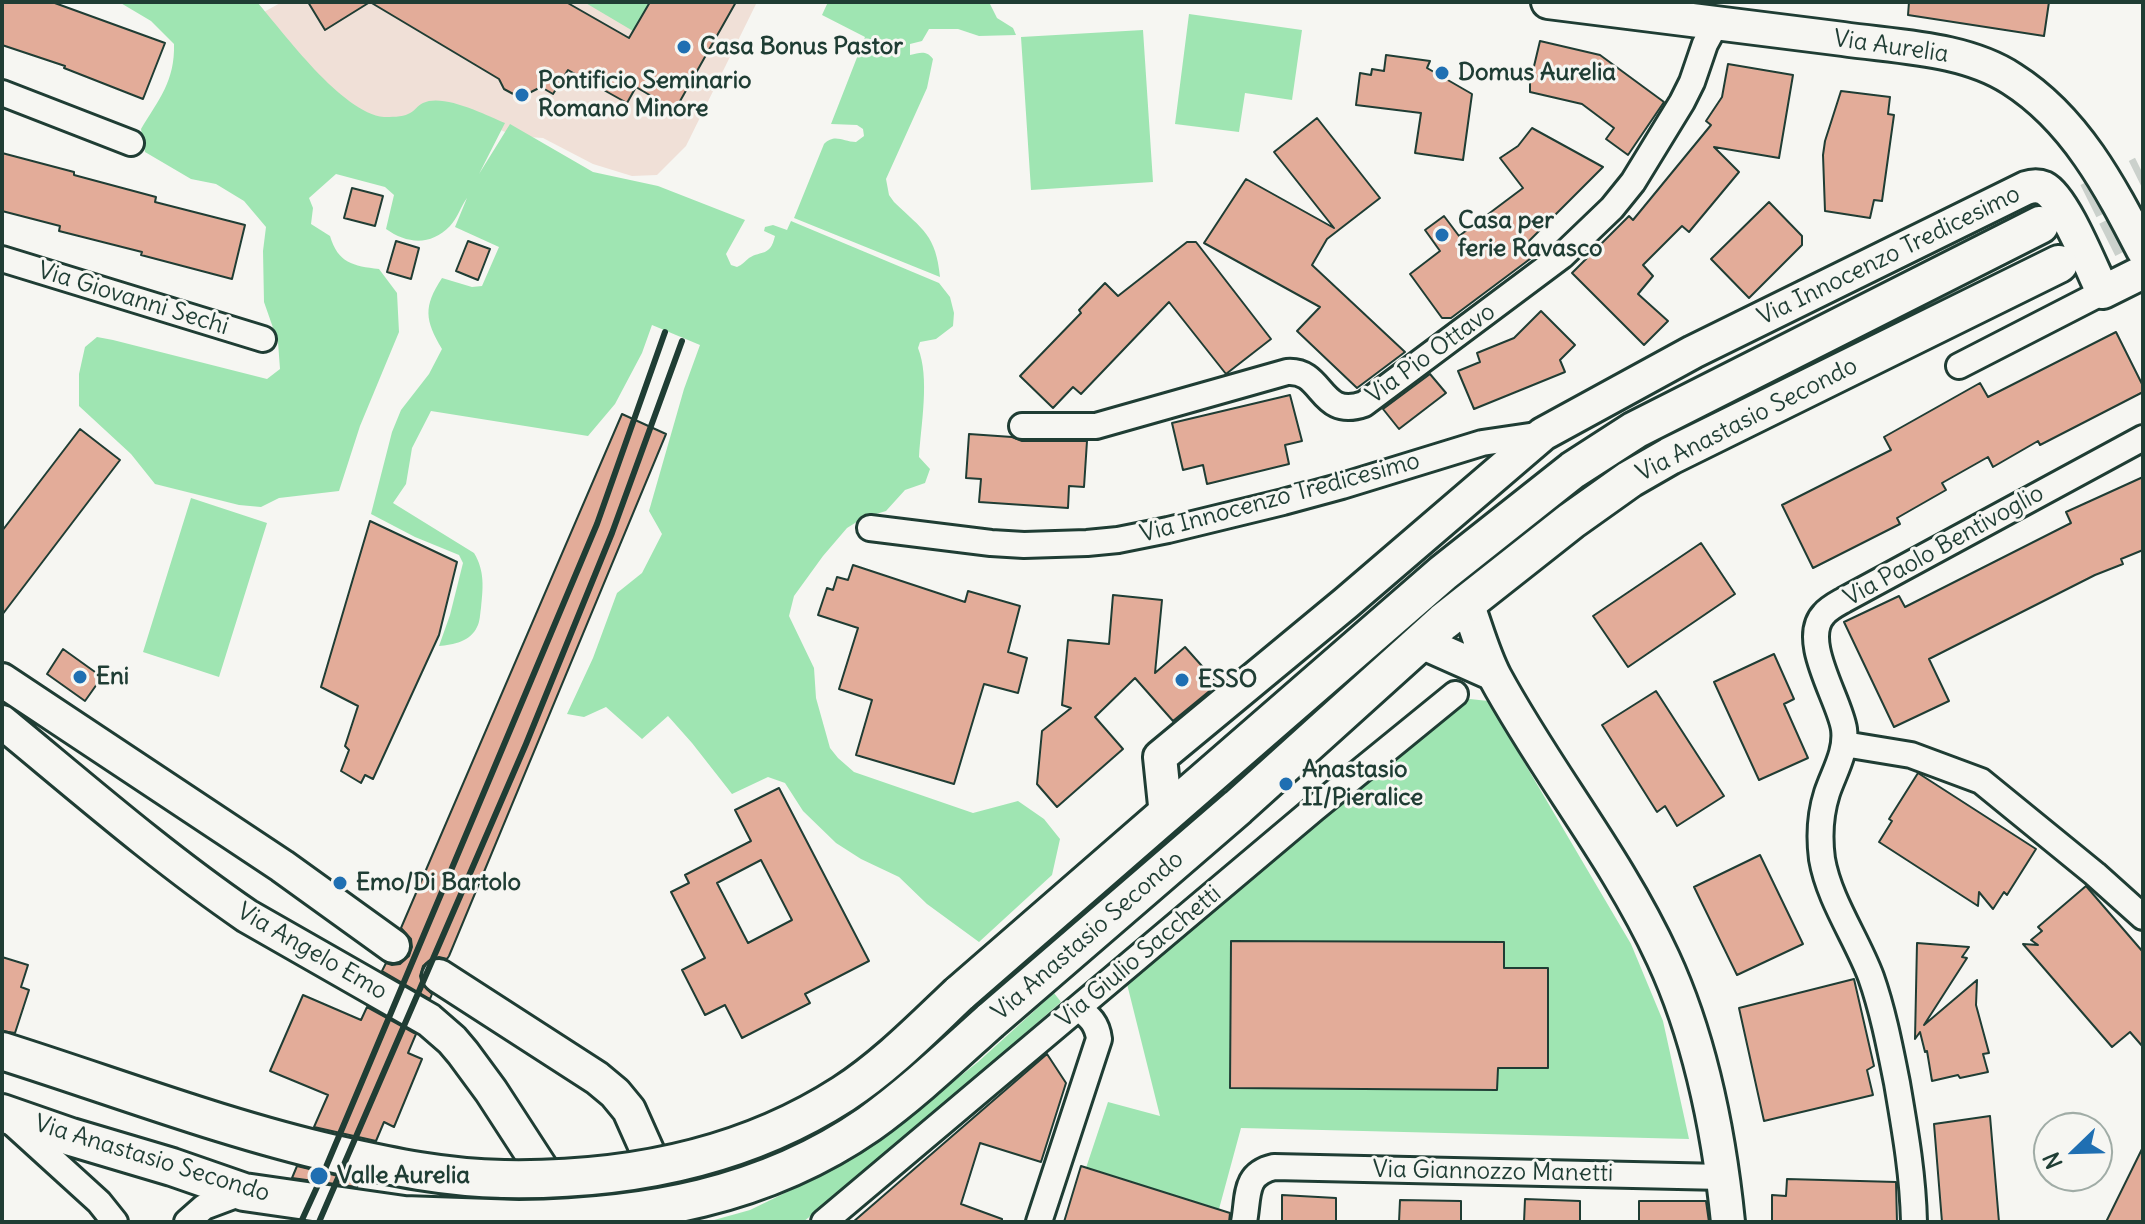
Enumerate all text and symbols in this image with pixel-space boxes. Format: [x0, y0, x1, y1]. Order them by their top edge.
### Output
street label: Via Aurelia [1832, 25, 1950, 69]
place label: Casa Bonus Pastor [700, 33, 903, 61]
marker: Casa Bonus Pastor [675, 38, 693, 56]
place label: Domus Aurelia [1458, 59, 1616, 87]
marker: Domus Aurelia [1433, 64, 1451, 82]
place label: Pontificio Seminario Romano Minore [538, 67, 752, 123]
marker: Pontificio Seminario Romano Minore [513, 86, 531, 104]
street label: Via Innocenzo Tredicesimo [1753, 180, 2025, 332]
place label: Casa per ferie Ravasco [1458, 207, 1602, 263]
marker: Casa per ferie Ravasco [1433, 226, 1451, 244]
street label: Via Giovanni Sechi [34, 256, 232, 342]
street label: Via Pio Ottavo [1361, 298, 1501, 410]
street label: Via Anastasio Secondo [1632, 352, 1862, 488]
street label: Via Innocenzo Tredicesimo [1137, 447, 1423, 549]
street label: Via Paolo Bentivoglio [1839, 479, 2049, 613]
place label: Eni [96, 663, 129, 691]
place label: ESSO [1198, 666, 1257, 694]
marker: Eni [71, 668, 89, 686]
marker: ESSO [1173, 671, 1191, 689]
place label: Anastasio II/Pieralice [1302, 756, 1423, 812]
marker: Anastasio II/Pieralice [1277, 775, 1295, 793]
street label: Via Anastasio Secondo [986, 845, 1190, 1027]
place label: Emo/Di Bartolo [356, 869, 521, 897]
marker: Emo/Di Bartolo [331, 874, 349, 892]
street label: Via Giulio Sacchetti [1051, 880, 1227, 1034]
street label: Via Angelo Emo [232, 897, 392, 1007]
street label: Via Anastasio Secondo [31, 1110, 273, 1208]
north arrow [2033, 1112, 2113, 1192]
text: N [2037, 1148, 2069, 1173]
street label: Via Giannozzo Manetti [1372, 1156, 1614, 1188]
place label: Valle Aurelia [337, 1162, 470, 1190]
marker: Valle Aurelia [308, 1165, 330, 1187]

